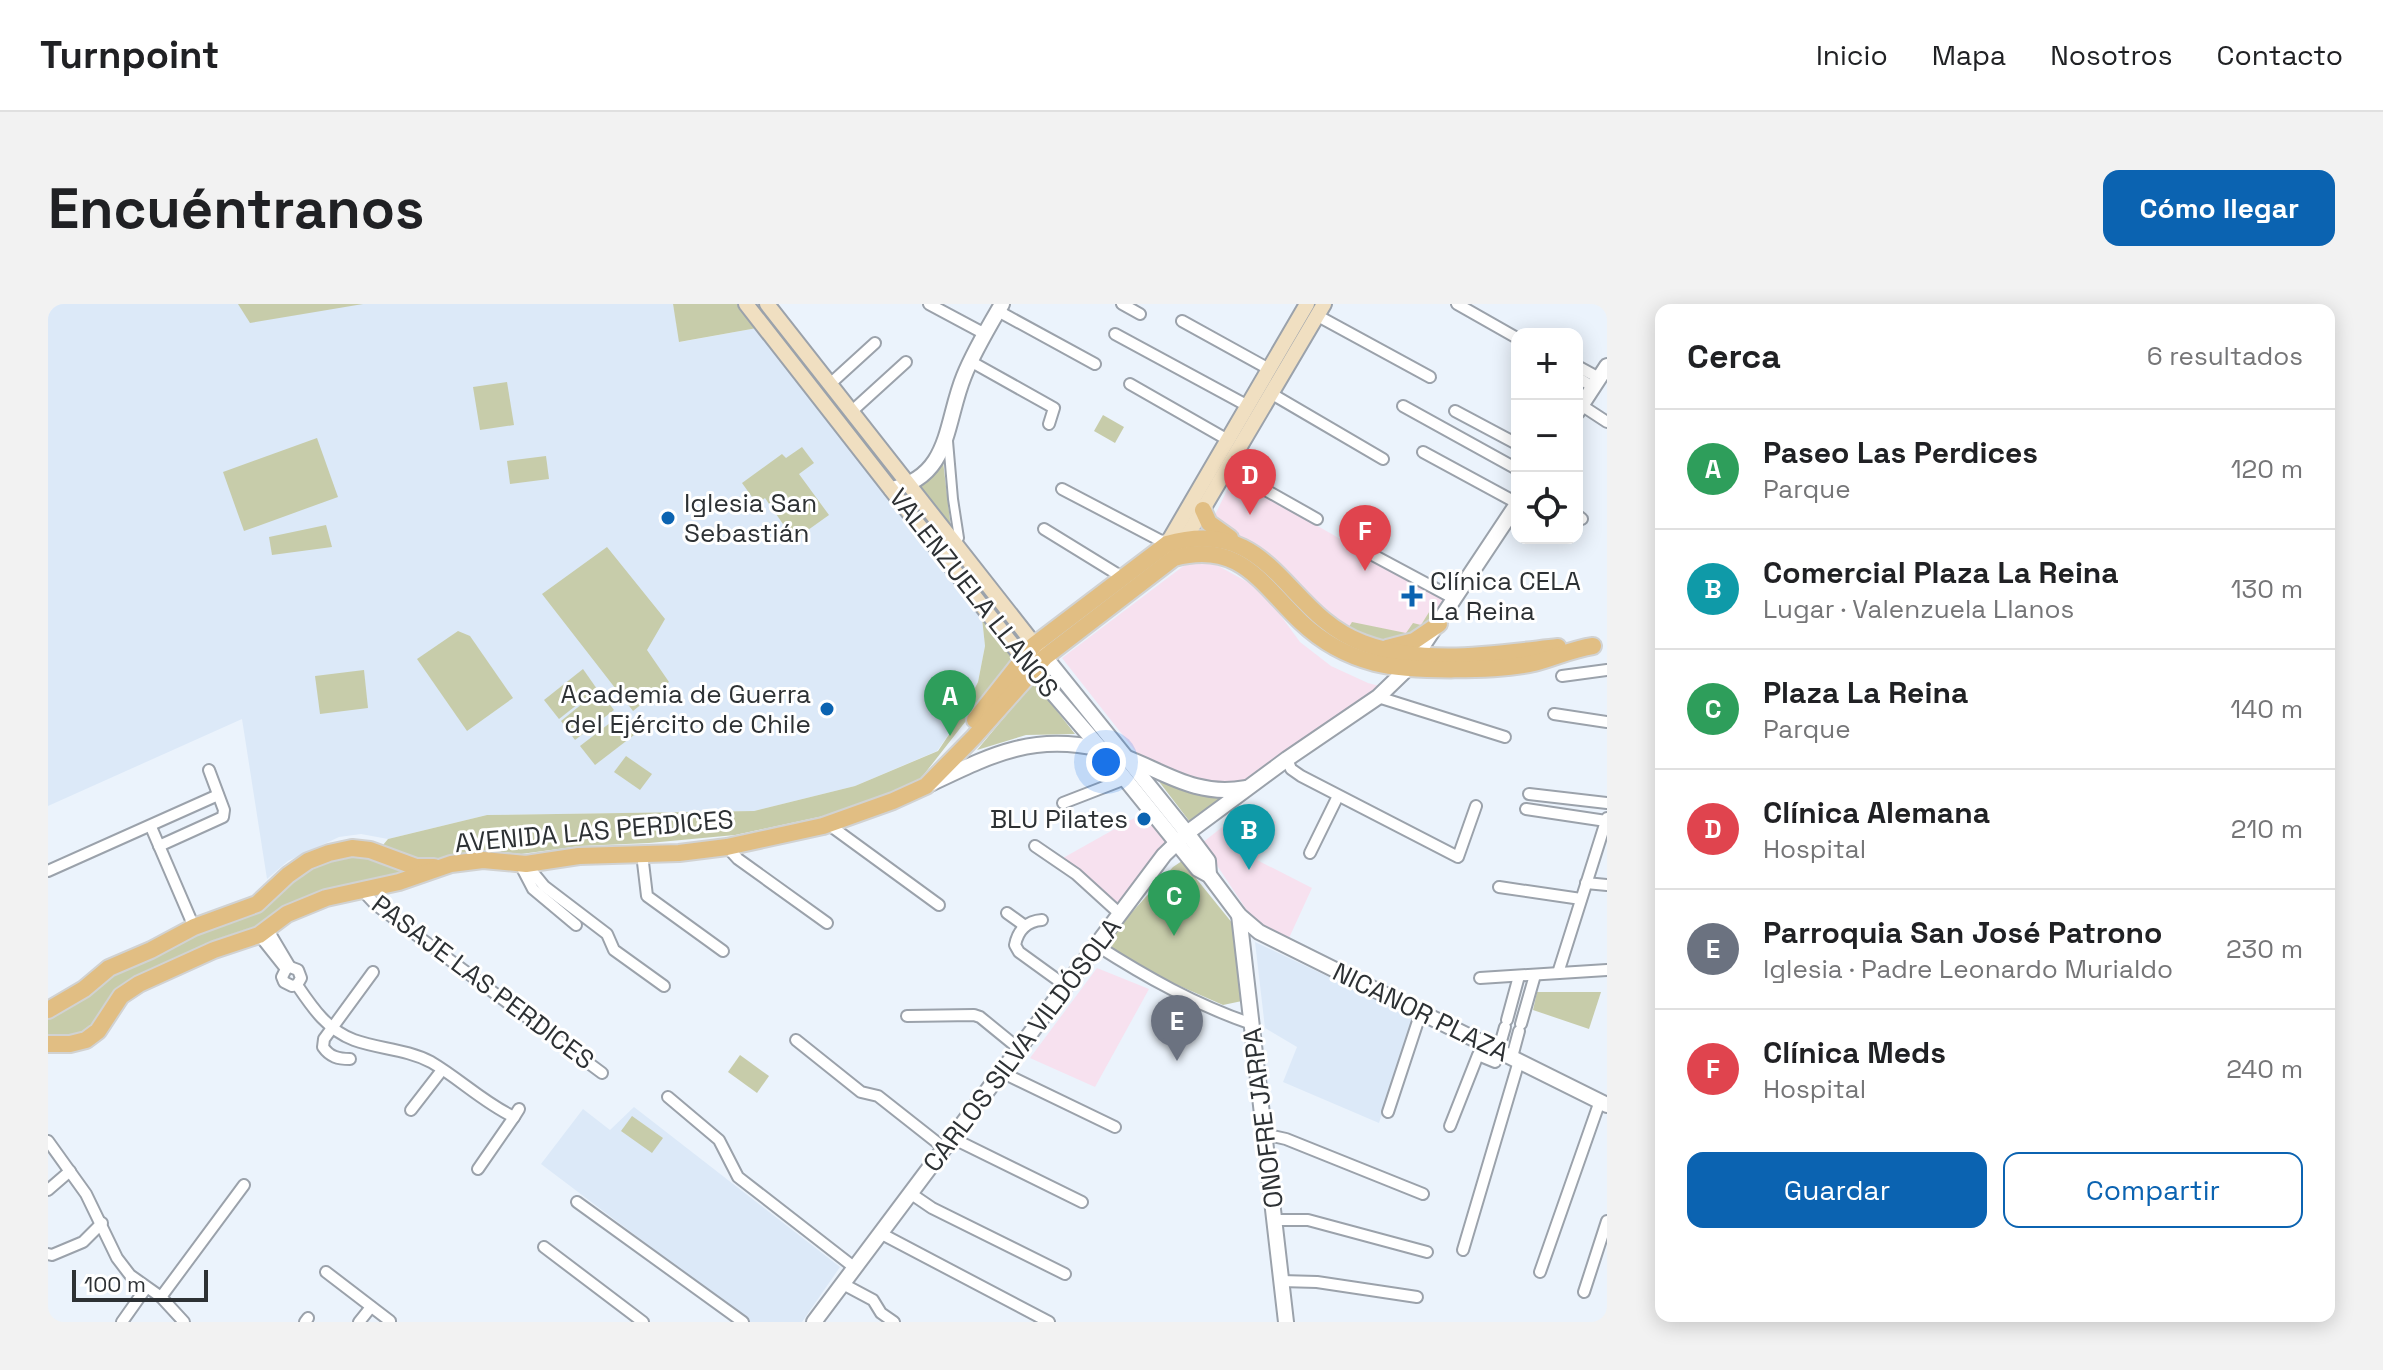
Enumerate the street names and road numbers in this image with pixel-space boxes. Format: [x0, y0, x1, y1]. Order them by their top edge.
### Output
street label: VALENZUELA LLANOS [883, 482, 1065, 704]
street label: AVENIDA LAS PERDICES [453, 802, 735, 860]
street label: PASAJE LAS PERDICES [365, 887, 601, 1077]
street label: CARLOS SILVA VILDÓSOLA [915, 911, 1129, 1179]
street label: NICANOR PLAZA [1327, 955, 1515, 1069]
street label: ONOFRE JARPA [1235, 1026, 1291, 1210]

